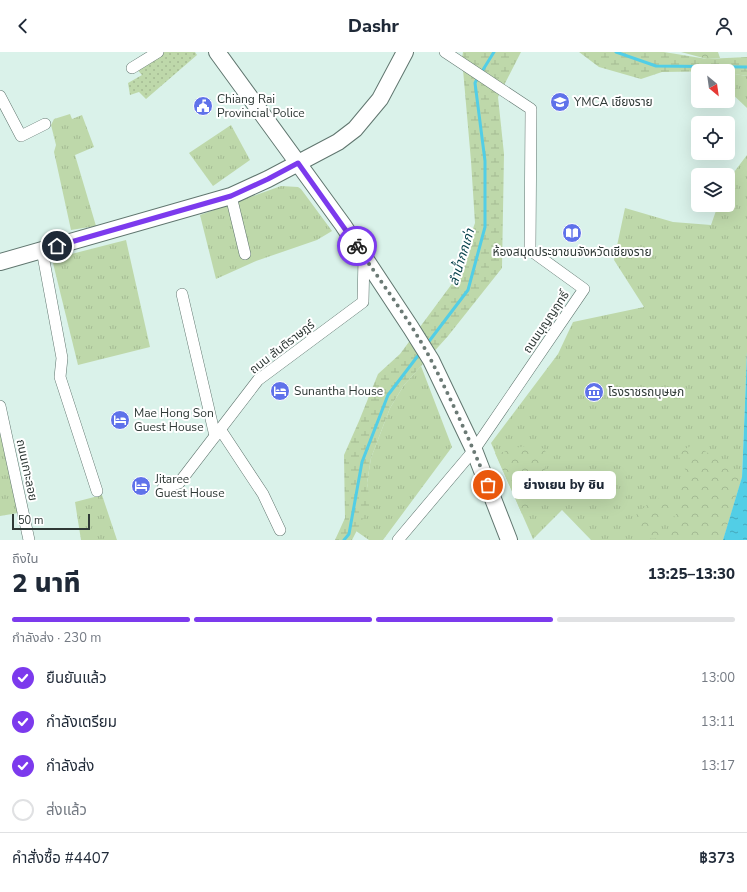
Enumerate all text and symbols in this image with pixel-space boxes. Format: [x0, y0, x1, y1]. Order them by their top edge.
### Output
text: Dashr [348, 14, 399, 38]
icon: back [12, 15, 34, 37]
icon: person [713, 15, 735, 37]
north arrow [691, 64, 735, 108]
map controls [691, 64, 735, 212]
place label: Chiang Rai Provincial Police [217, 91, 305, 121]
school or university icon: YMCA เชียงราย [549, 91, 571, 113]
place label: YMCA เชียงราย [573, 94, 653, 110]
public building icon: Chiang Rai Provincial Police [192, 95, 214, 117]
button: locate [691, 116, 735, 160]
button: layers [691, 168, 735, 212]
library icon: ห้องสมุดประชาชนจังหวัดเชียงราย [561, 222, 583, 244]
courier [337, 226, 377, 266]
water label: ลำน้ำกกเก่า [444, 226, 479, 288]
pin [40, 229, 74, 263]
icon: home [46, 235, 68, 257]
icon: bike [346, 235, 368, 257]
place label: ห้องสมุดประชาชนจังหวัดเชียงราย [492, 244, 652, 260]
street label: ถนนบุญญฤทธิ์ [519, 287, 573, 356]
street label: ถนน สันติราษฎร์ [246, 316, 318, 377]
hotel icon: Sunantha House [269, 380, 291, 402]
museum icon: โรงราชรถบุษษก [583, 381, 605, 403]
place label: Sunantha House [294, 383, 383, 399]
place label: โรงราชรถบุษษก [608, 384, 684, 400]
place label: Mae Hong Son Guest House [134, 405, 214, 435]
hotel icon: Mae Hong Son Guest House [109, 409, 131, 431]
street label: ถนนเกาะลอย [13, 438, 41, 502]
pin [471, 468, 505, 502]
place label: Jitaree Guest House [154, 471, 225, 501]
callout: ย่างเยน by ชิน [512, 471, 616, 499]
icon: bag [477, 474, 499, 496]
hotel icon: Jitaree Guest House [130, 475, 152, 497]
text: ย่างเยน by ชิน [524, 476, 605, 494]
scale bar [12, 512, 90, 531]
text: 50 m [18, 513, 43, 528]
text: ถึงใน [12, 550, 38, 568]
text: 13:25–13:30 [648, 564, 735, 584]
text: 2 นาที [12, 566, 80, 601]
text: กำลังส่ง · 230 m [12, 629, 101, 647]
icon: check [12, 667, 34, 689]
text: ยืนยันแล้ว [46, 668, 107, 688]
text: 13:00 [701, 669, 735, 687]
icon: check [12, 711, 34, 733]
text: กำลังเตรียม [46, 712, 117, 732]
text: 13:11 [701, 713, 735, 731]
icon: check [12, 755, 34, 777]
text: กำลังส่ง [46, 756, 94, 776]
text: 13:17 [701, 757, 735, 775]
text: ส่งแล้ว [46, 800, 87, 820]
text: คำสั่งซื้อ #4407 [12, 848, 110, 868]
text: ฿373 [699, 848, 735, 868]

